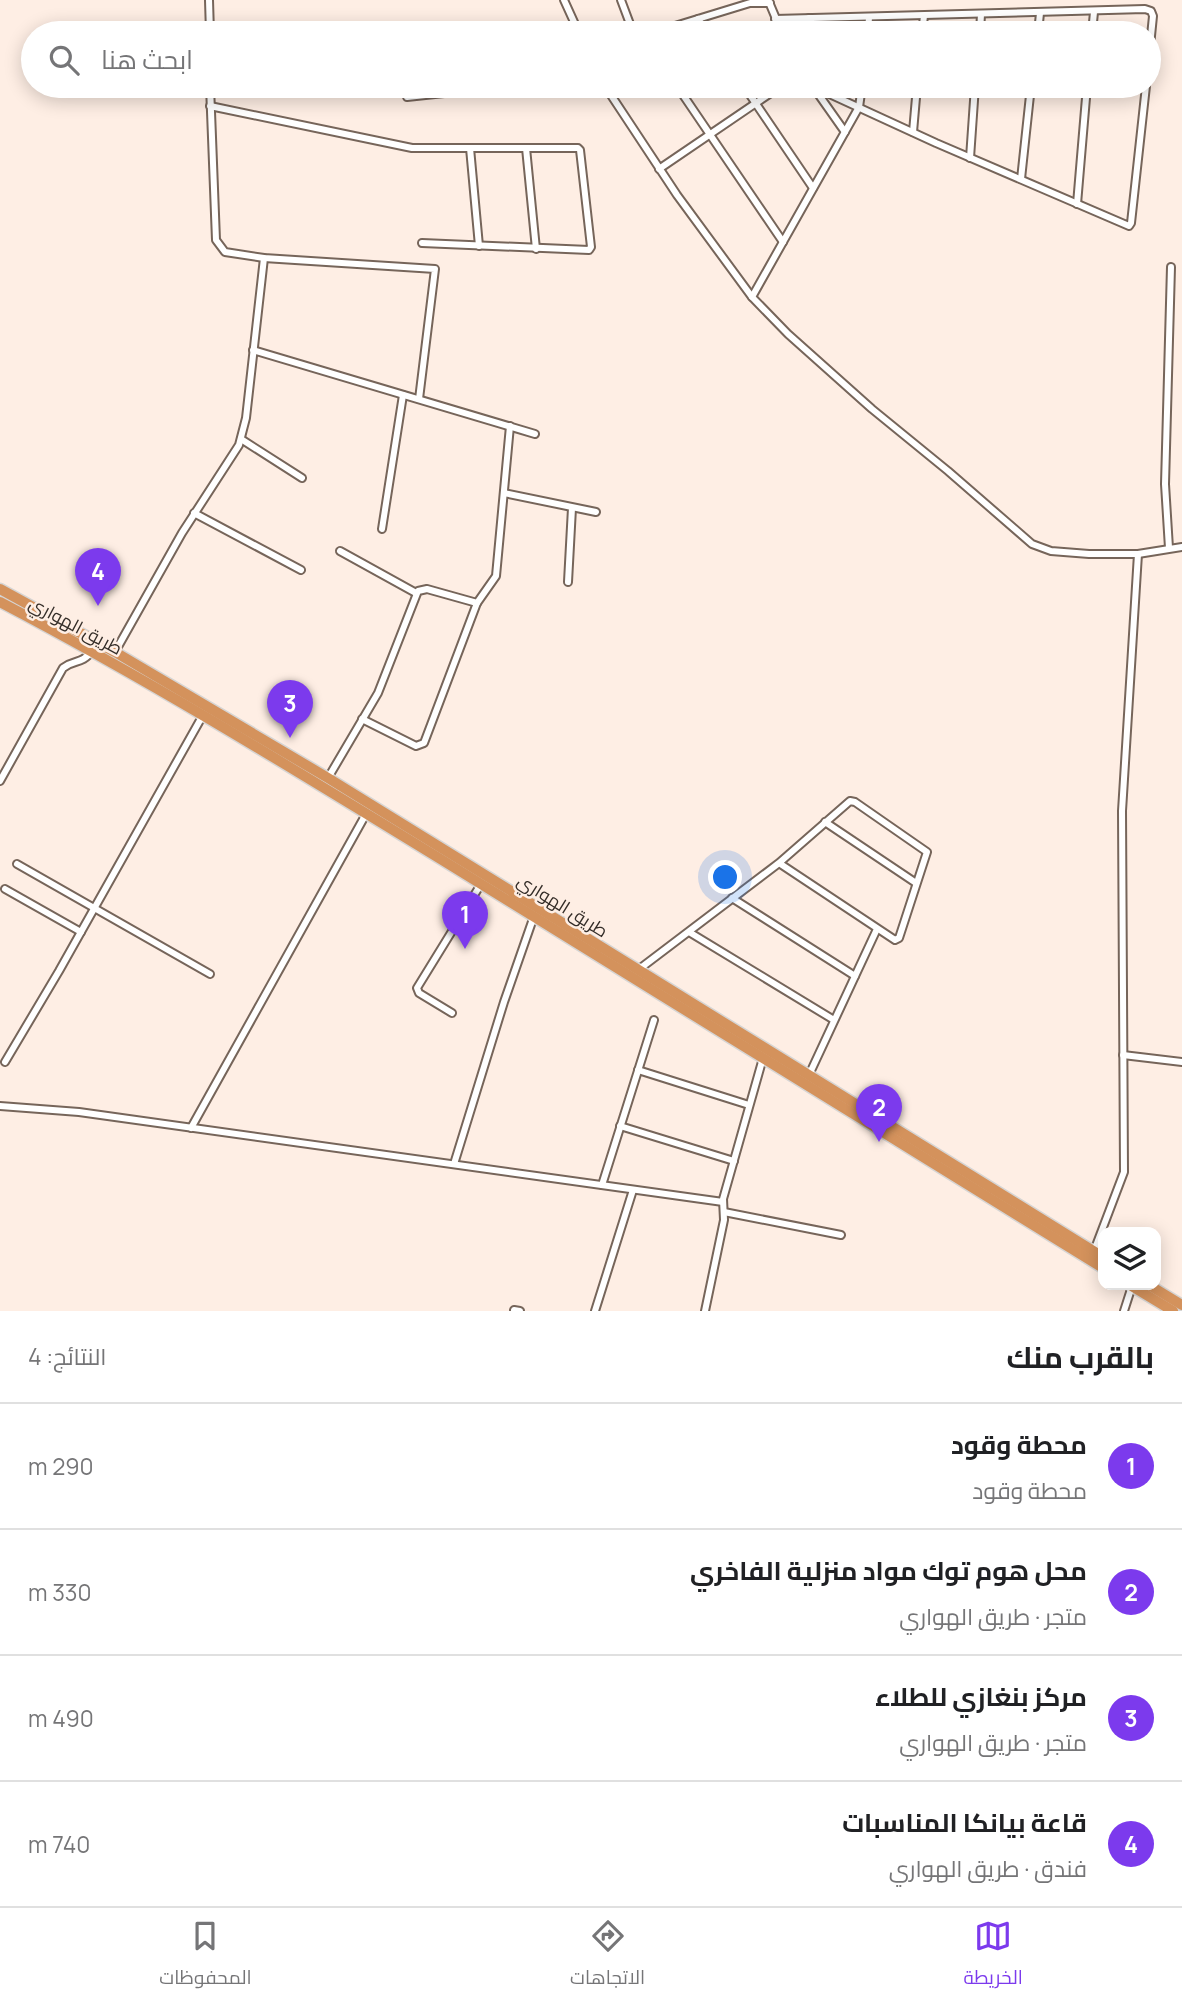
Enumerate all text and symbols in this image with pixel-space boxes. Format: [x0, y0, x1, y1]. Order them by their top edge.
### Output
search box [21, 21, 1161, 98]
icon: search [45, 41, 83, 79]
text: ابحث هنا [101, 41, 193, 77]
pin: 4 [75, 548, 121, 606]
street label: طريق الهواري [24, 590, 127, 662]
pin: 3 [267, 680, 313, 738]
your location [708, 860, 742, 894]
street label: طريق الهواري [512, 868, 613, 945]
pin: 1 [442, 891, 488, 949]
pin: 2 [856, 1084, 902, 1142]
map controls [1098, 1227, 1161, 1290]
button: layers [1098, 1227, 1161, 1290]
text: بالقرب منك [1006, 1336, 1154, 1377]
text: النتائج: 4 [28, 1340, 106, 1372]
text: محطة وقود [951, 1426, 1087, 1462]
text: 290 m [28, 1450, 94, 1482]
text: 1 [1126, 1450, 1136, 1482]
text: محطة وقود [972, 1474, 1087, 1506]
text: محل هوم توك مواد منزلية الفاخري [690, 1552, 1087, 1588]
text: 330 m [28, 1576, 92, 1608]
text: 2 [1124, 1576, 1138, 1608]
text: متجر · طريق الهواري [899, 1600, 1087, 1632]
text: مركز بنغازي للطلاء [875, 1678, 1087, 1714]
text: 490 m [28, 1702, 94, 1734]
text: 3 [1124, 1702, 1138, 1734]
text: متجر · طريق الهواري [899, 1726, 1087, 1758]
text: قاعة بيانكا المناسبات [842, 1804, 1087, 1840]
text: 740 m [28, 1828, 90, 1860]
text: 4 [1124, 1828, 1138, 1860]
text: فندق · طريق الهواري [889, 1852, 1087, 1884]
tab: المحفوظات [159, 1917, 252, 1995]
tab: الاتجاهات [570, 1917, 645, 1995]
tab: الخريطة [964, 1917, 1023, 1995]

